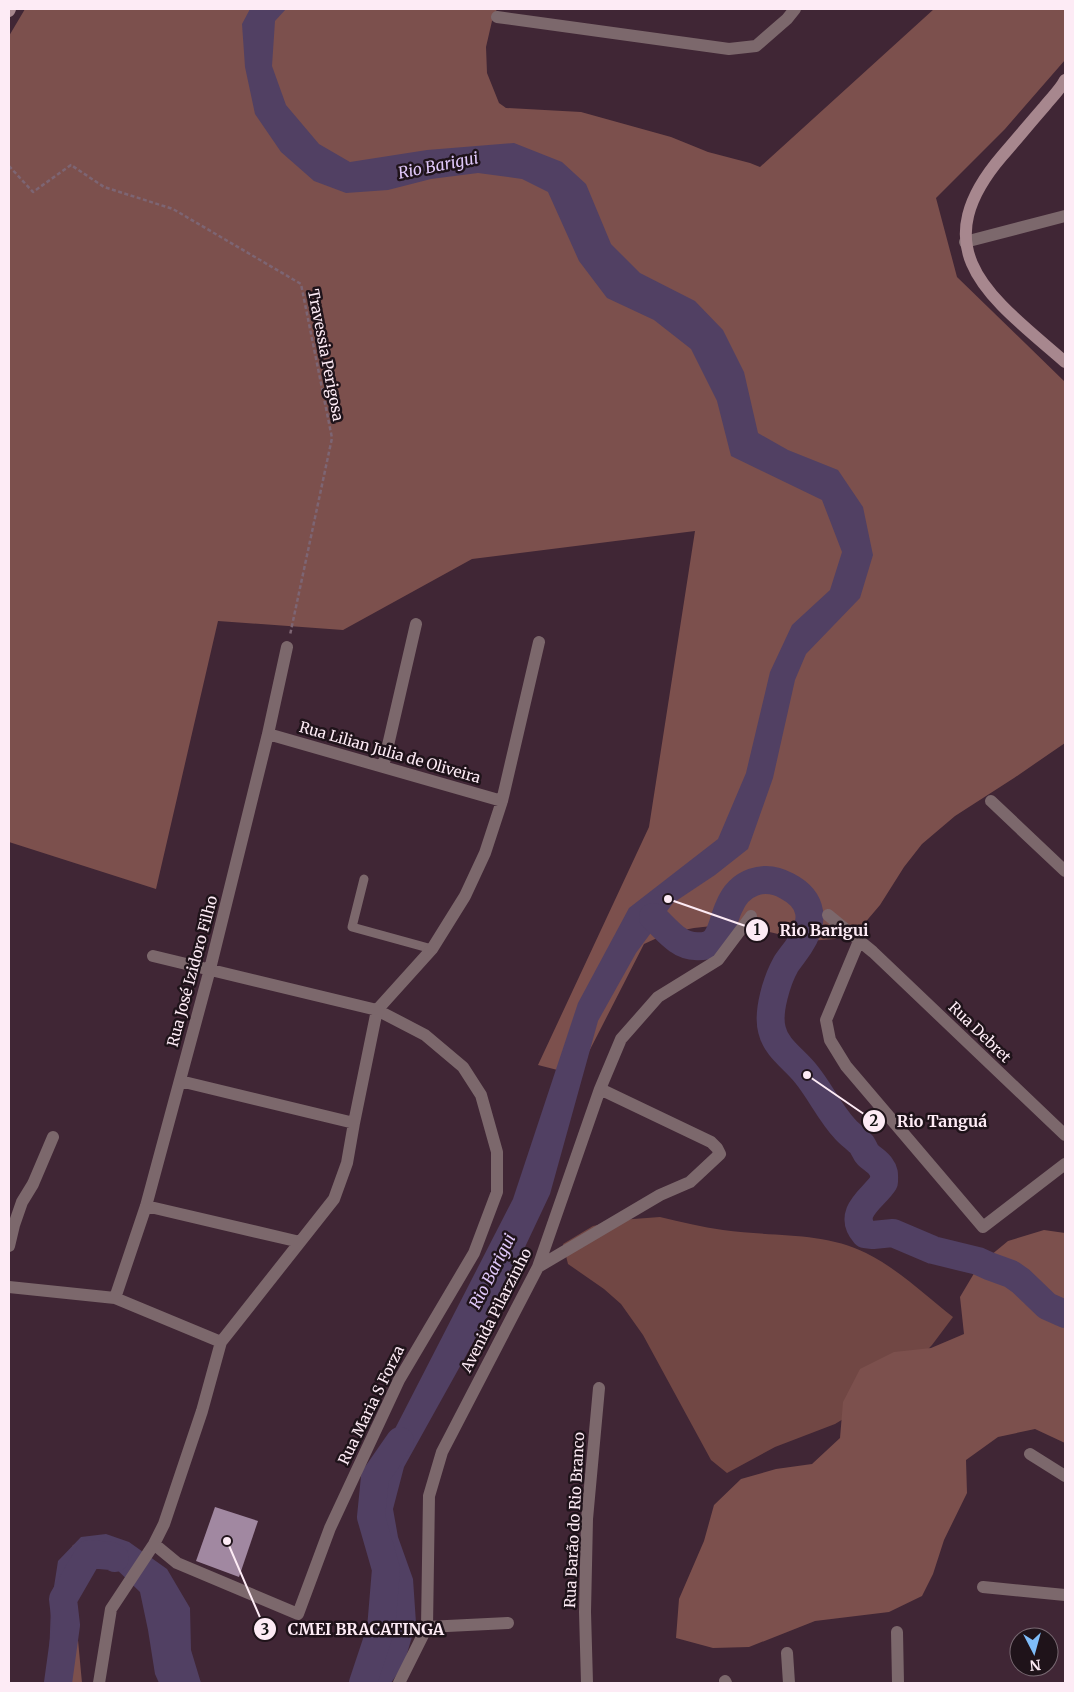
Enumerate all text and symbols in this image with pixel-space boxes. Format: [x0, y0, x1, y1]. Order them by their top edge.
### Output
water label: Rio Barigui [396, 147, 480, 183]
street label: Travessia Perigosa [304, 287, 348, 423]
street label: Rua Lilian Julia de Oliveira [297, 717, 483, 787]
street label: Rua José Izidoro Filho [163, 893, 221, 1049]
callout: Rio Barigui [745, 915, 879, 946]
text: 1 [754, 920, 761, 939]
text: Rio Barigui [779, 920, 869, 940]
street label: Rua Debret [945, 998, 1015, 1067]
callout: Rio Tanguá [861, 1106, 997, 1137]
text: 2 [870, 1111, 879, 1130]
text: Rio Tanguá [897, 1111, 987, 1131]
water label: Rio Barigui [465, 1230, 520, 1312]
street label: Avenida Pilarzinho [456, 1245, 536, 1376]
street label: Rua Maria S Forza [334, 1342, 408, 1468]
street label: Rua Barão do Rio Branco [560, 1431, 588, 1609]
callout: CMEI BRACATINGA [252, 1614, 454, 1645]
text: CMEI BRACATINGA [288, 1619, 445, 1639]
text: 3 [261, 1620, 269, 1639]
north arrow [1009, 1627, 1059, 1677]
text: N [1029, 1655, 1042, 1674]

